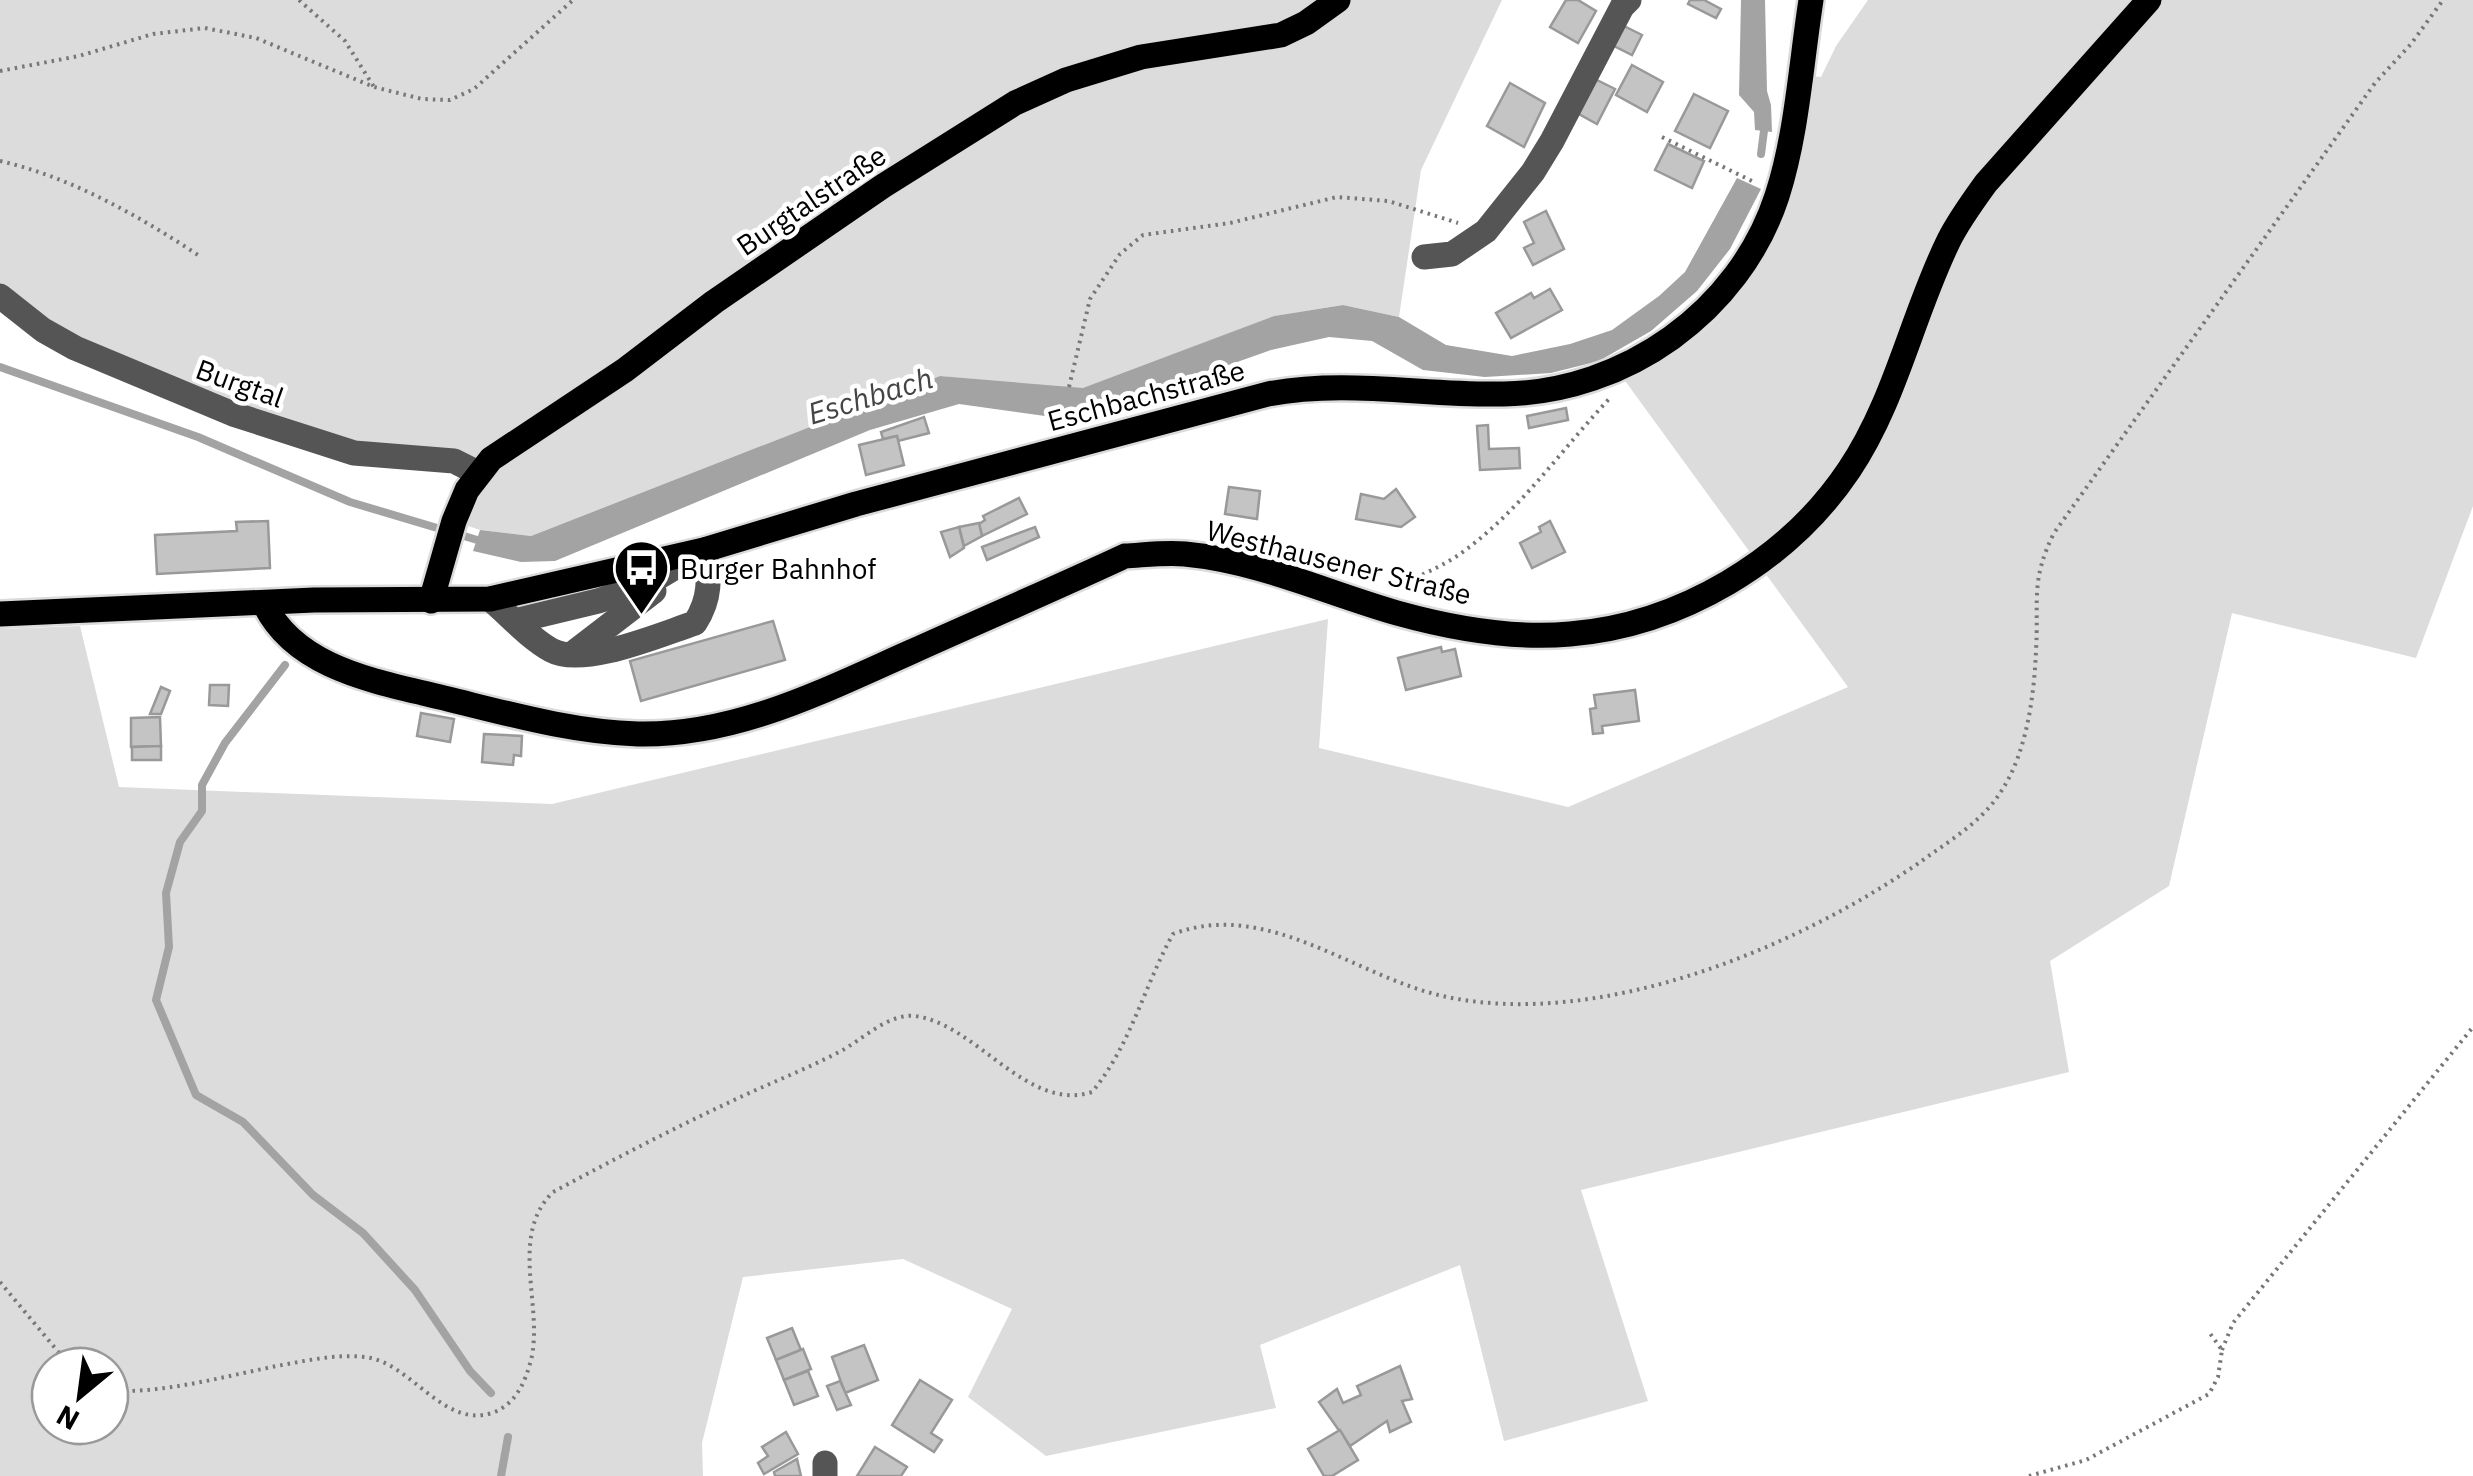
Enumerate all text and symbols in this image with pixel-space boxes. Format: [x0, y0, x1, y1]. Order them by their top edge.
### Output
street label: Burgtalstraße [729, 136, 893, 264]
street label: Burgtal [191, 350, 289, 416]
street label: Eschbachstraße [1043, 351, 1249, 439]
water label: Eschbach [803, 358, 937, 432]
street label: Westhausener Straße [1203, 511, 1475, 613]
bus stop icon: Burger Bahnhof [611, 538, 671, 617]
place label: Burger Bahnhof [680, 550, 876, 587]
north arrow [30, 1346, 130, 1446]
text: N [50, 1397, 85, 1439]

